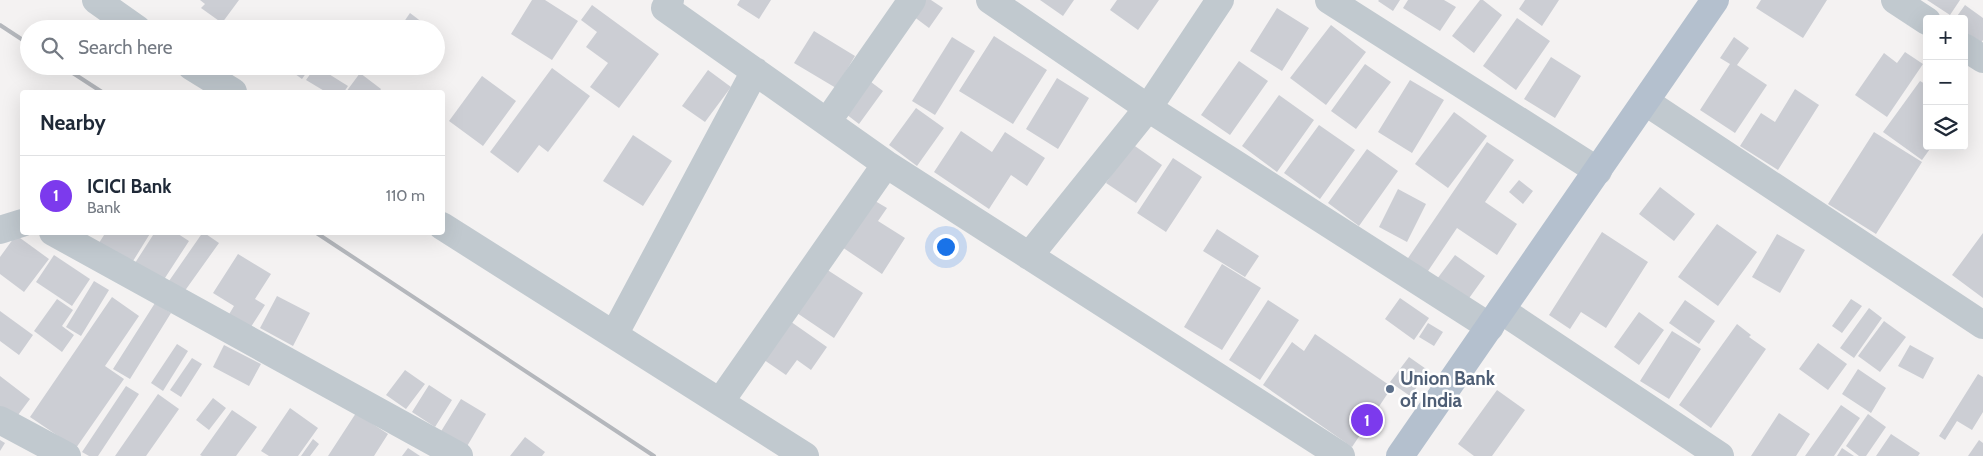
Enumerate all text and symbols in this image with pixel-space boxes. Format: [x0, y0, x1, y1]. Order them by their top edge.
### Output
map controls [1923, 15, 1968, 150]
button: + [1923, 15, 1968, 60]
search box [20, 20, 445, 75]
icon: search [38, 34, 66, 62]
text: Search here [78, 36, 172, 59]
button: − [1923, 60, 1968, 105]
button: layers [1923, 105, 1968, 150]
text: Nearby [40, 110, 106, 135]
text: ICICI Bank [87, 175, 172, 198]
text: 1 [53, 186, 59, 205]
text: 110 m [386, 186, 425, 205]
text: Bank [87, 198, 120, 217]
your location [933, 234, 959, 260]
place label: Union Bank of India [1400, 367, 1496, 412]
marker: Union Bank of India [1384, 383, 1396, 395]
pin: 1 [1351, 401, 1383, 439]

